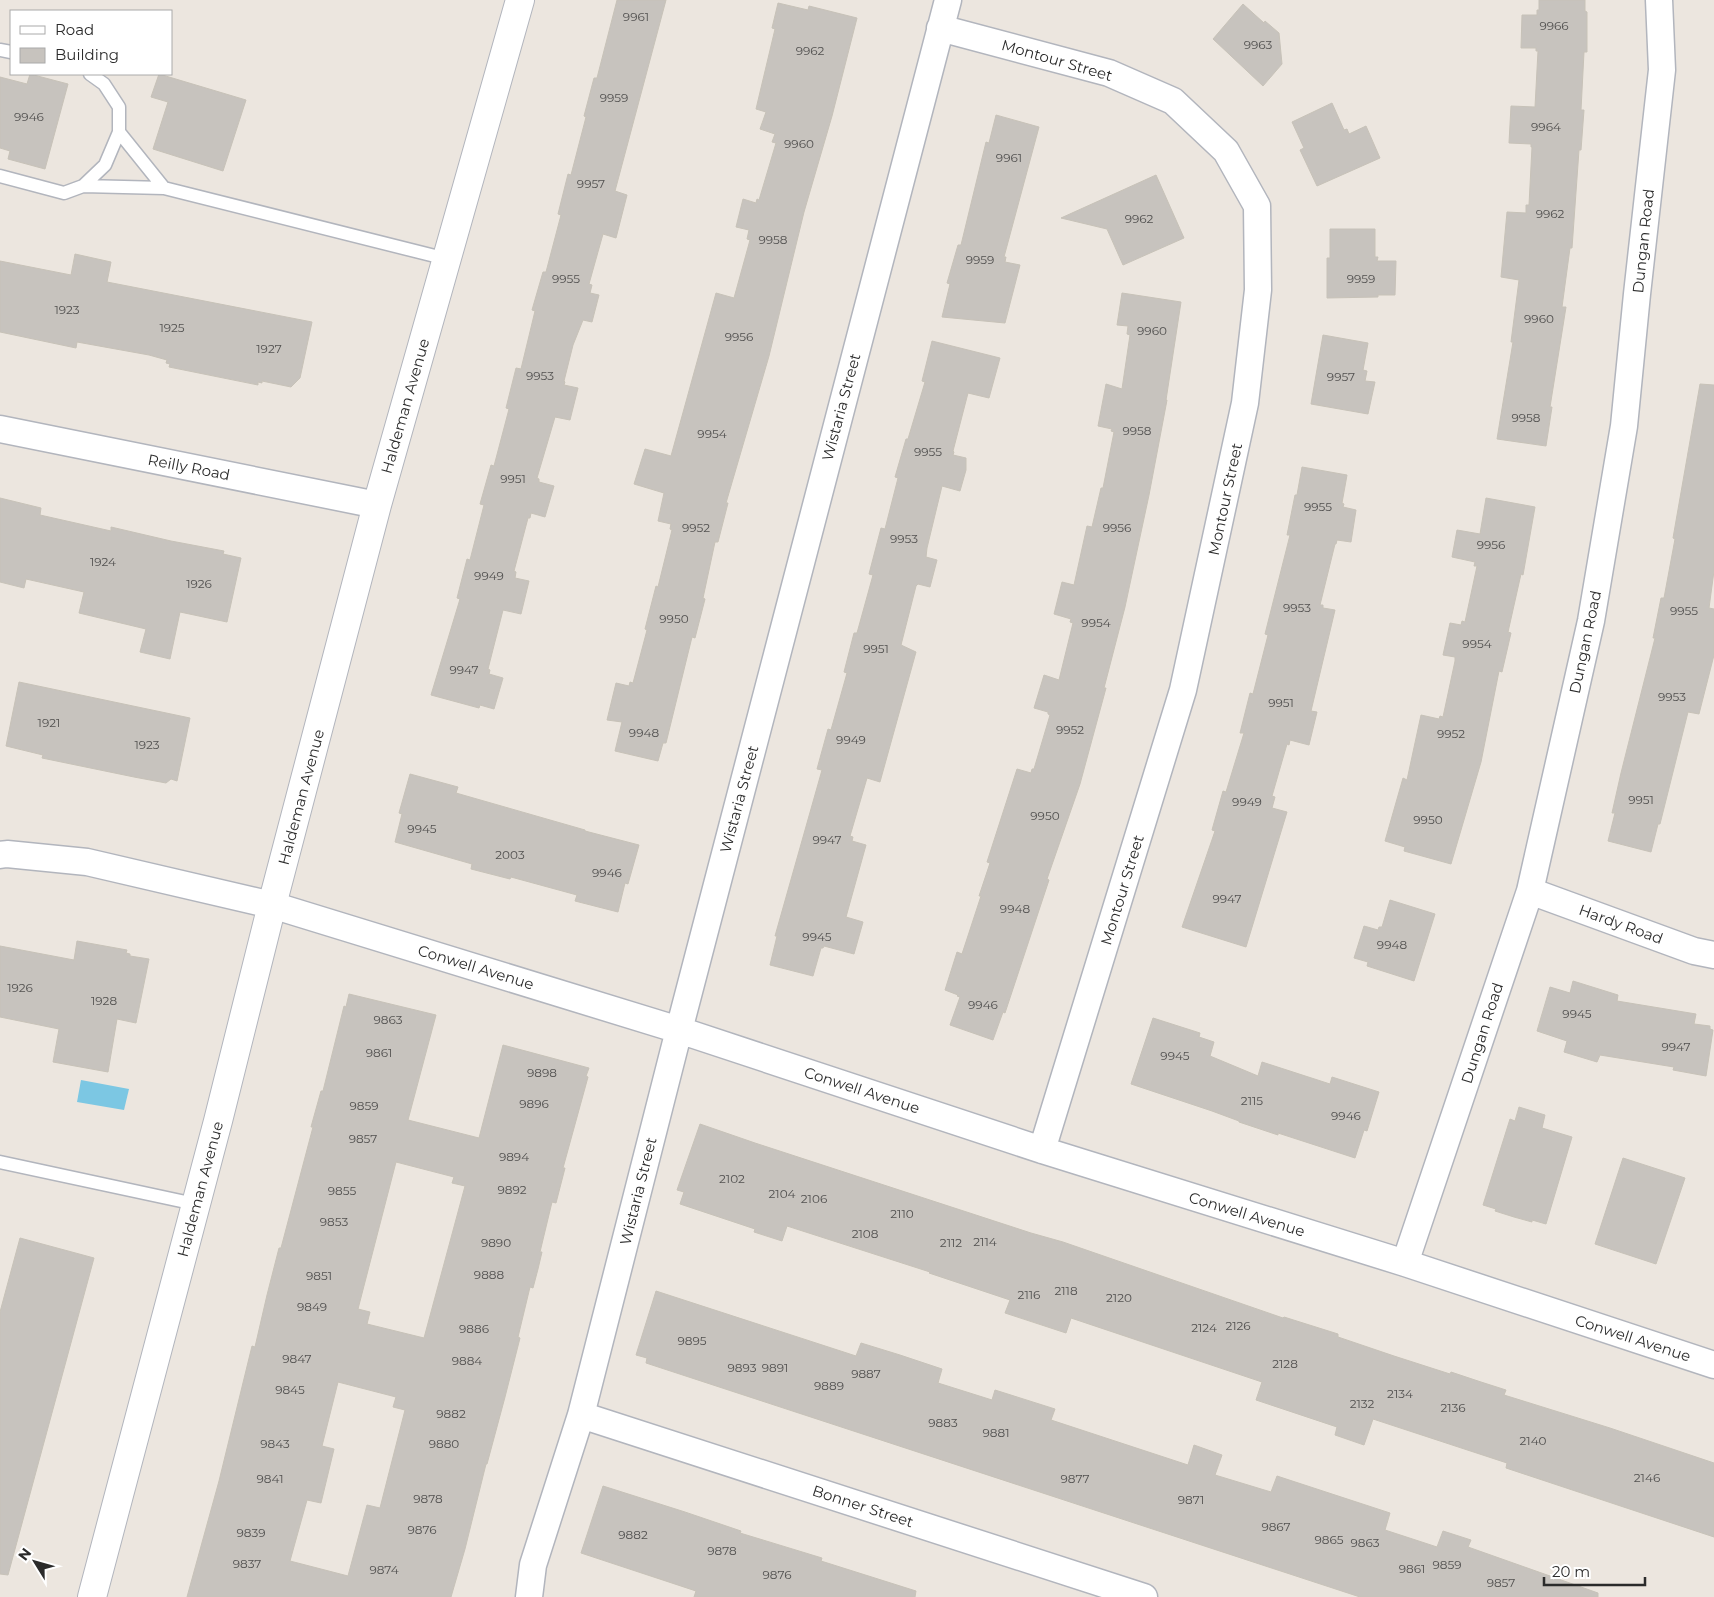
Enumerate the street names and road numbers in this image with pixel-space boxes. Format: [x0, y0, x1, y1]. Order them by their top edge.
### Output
street label: Montour Street [999, 35, 1115, 85]
street label: Dungan Road [1628, 188, 1658, 294]
street label: Haldeman Avenue [377, 336, 433, 476]
street label: Wistaria Street [818, 351, 864, 463]
street label: Montour Street [1204, 441, 1246, 557]
street label: Reilly Road [146, 450, 232, 484]
street label: Dungan Road [1565, 589, 1605, 695]
street label: Haldeman Avenue [274, 727, 328, 867]
street label: Wistaria Street [716, 743, 762, 855]
street label: Montour Street [1096, 832, 1148, 948]
street label: Hardy Road [1576, 900, 1666, 948]
street label: Conwell Avenue [416, 940, 536, 994]
street label: Dungan Road [1457, 980, 1507, 1086]
street label: Conwell Avenue [802, 1062, 922, 1118]
street label: Haldeman Avenue [173, 1119, 227, 1259]
street label: Wistaria Street [615, 1135, 661, 1247]
street label: Conwell Avenue [1187, 1187, 1307, 1241]
street label: Conwell Avenue [1573, 1310, 1693, 1366]
street label: Bonner Street [810, 1481, 916, 1531]

